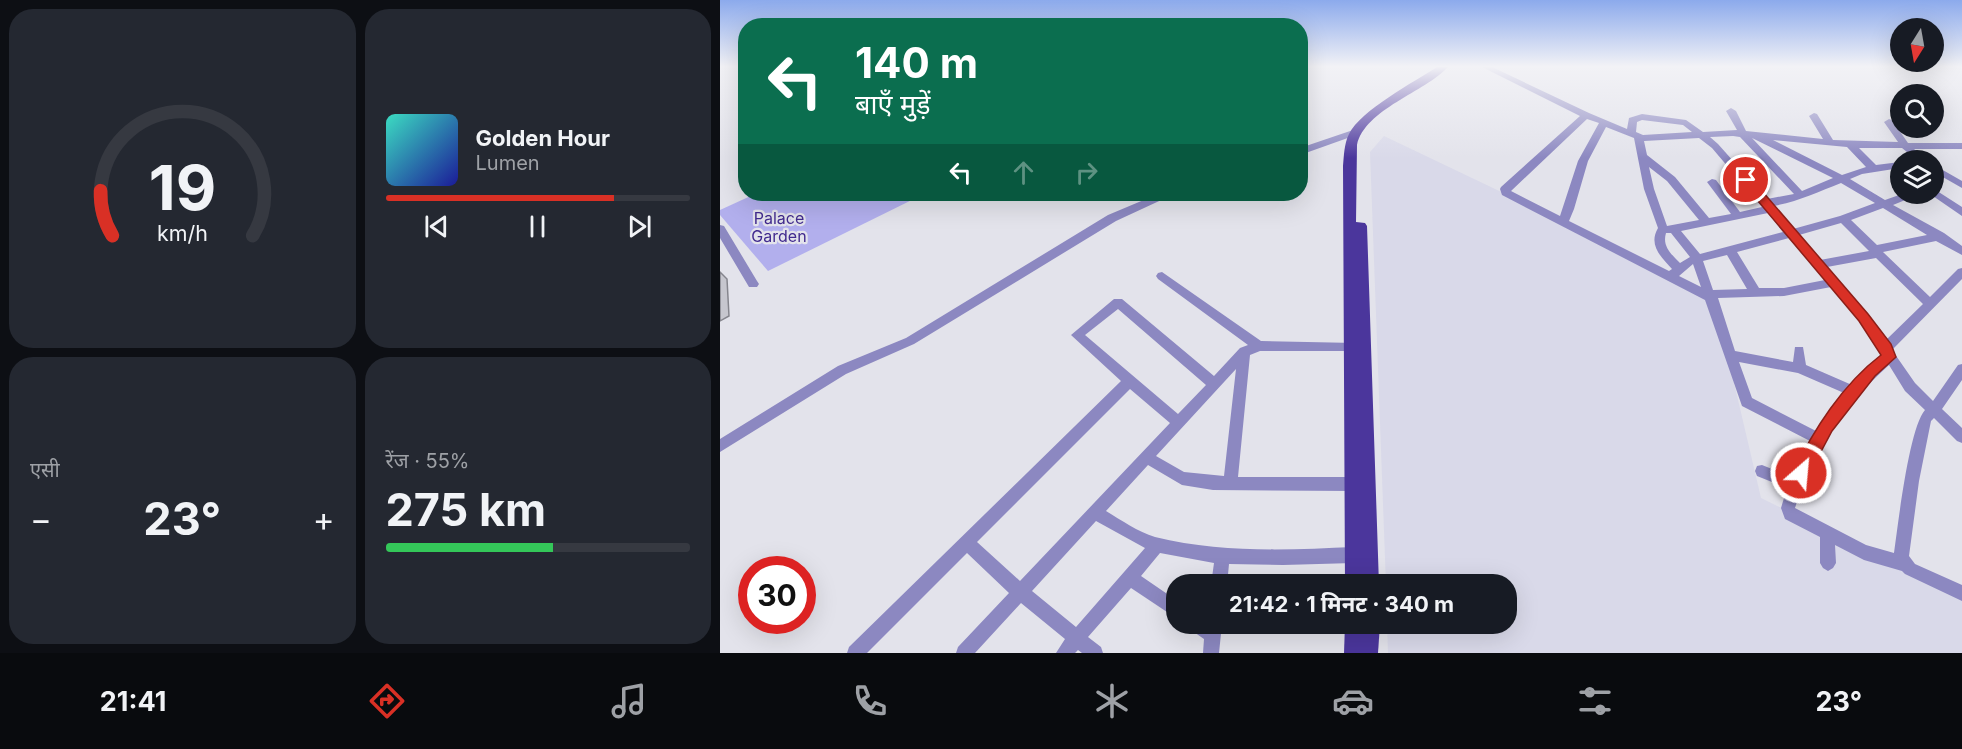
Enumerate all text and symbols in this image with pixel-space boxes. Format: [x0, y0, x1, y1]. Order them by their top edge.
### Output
north arrow [1890, 18, 1944, 72]
map controls [1890, 18, 1944, 204]
text: 140 m [855, 37, 978, 88]
icon: left [756, 42, 834, 120]
button: search [1890, 84, 1944, 138]
text: बाएँ मुड़ें [855, 88, 931, 121]
text: Golden Hour [476, 125, 610, 151]
text: 19 [149, 150, 216, 225]
button: layers [1890, 150, 1944, 204]
text: Lumen [476, 151, 540, 175]
pin [1720, 154, 1771, 205]
icon: left [944, 156, 977, 189]
icon: ahead [1007, 156, 1040, 189]
icon: right [1070, 156, 1103, 189]
icon: arrive [1729, 163, 1762, 196]
park label: Palace Garden [751, 208, 807, 246]
icon: previous [420, 210, 453, 243]
icon: pause [521, 210, 554, 243]
icon: next [623, 210, 656, 243]
text: km/h [157, 220, 208, 246]
position arrow [1769, 441, 1833, 505]
text: रेंज · 55% [386, 449, 470, 473]
text: एसी [30, 458, 60, 482]
text: 275 km [386, 482, 546, 537]
text: 23° [143, 491, 221, 546]
text: − [30, 499, 52, 539]
text: + [313, 499, 334, 539]
speed limit sign: 30 [738, 556, 816, 634]
text: 21:42 · 1 मिनट · 340 m [1229, 591, 1454, 617]
icon: directions [366, 680, 408, 722]
icon: music [608, 680, 650, 722]
icon: phone [849, 680, 891, 722]
icon: climate [1091, 680, 1133, 722]
icon: car [1332, 680, 1374, 722]
icon: filters [1574, 680, 1616, 722]
text: 21:41 [100, 685, 166, 718]
text: 23° [1816, 685, 1862, 718]

